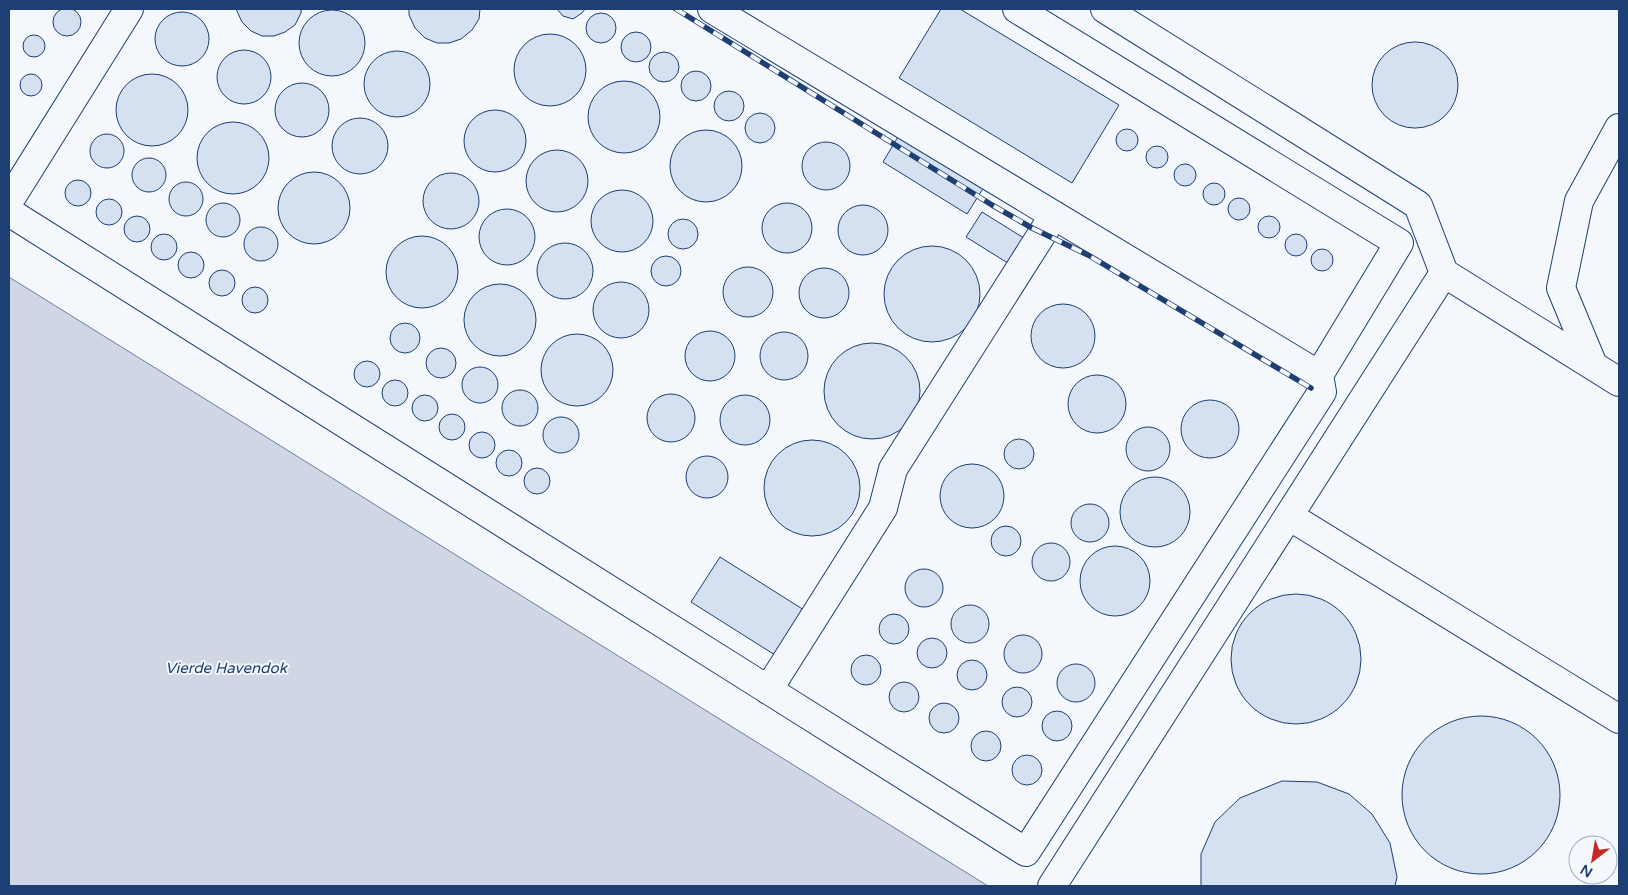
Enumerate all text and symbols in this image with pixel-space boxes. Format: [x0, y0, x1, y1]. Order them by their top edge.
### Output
water label: Vierde Havendok [165, 659, 289, 677]
north arrow [1568, 835, 1618, 885]
text: N [1577, 861, 1596, 881]

